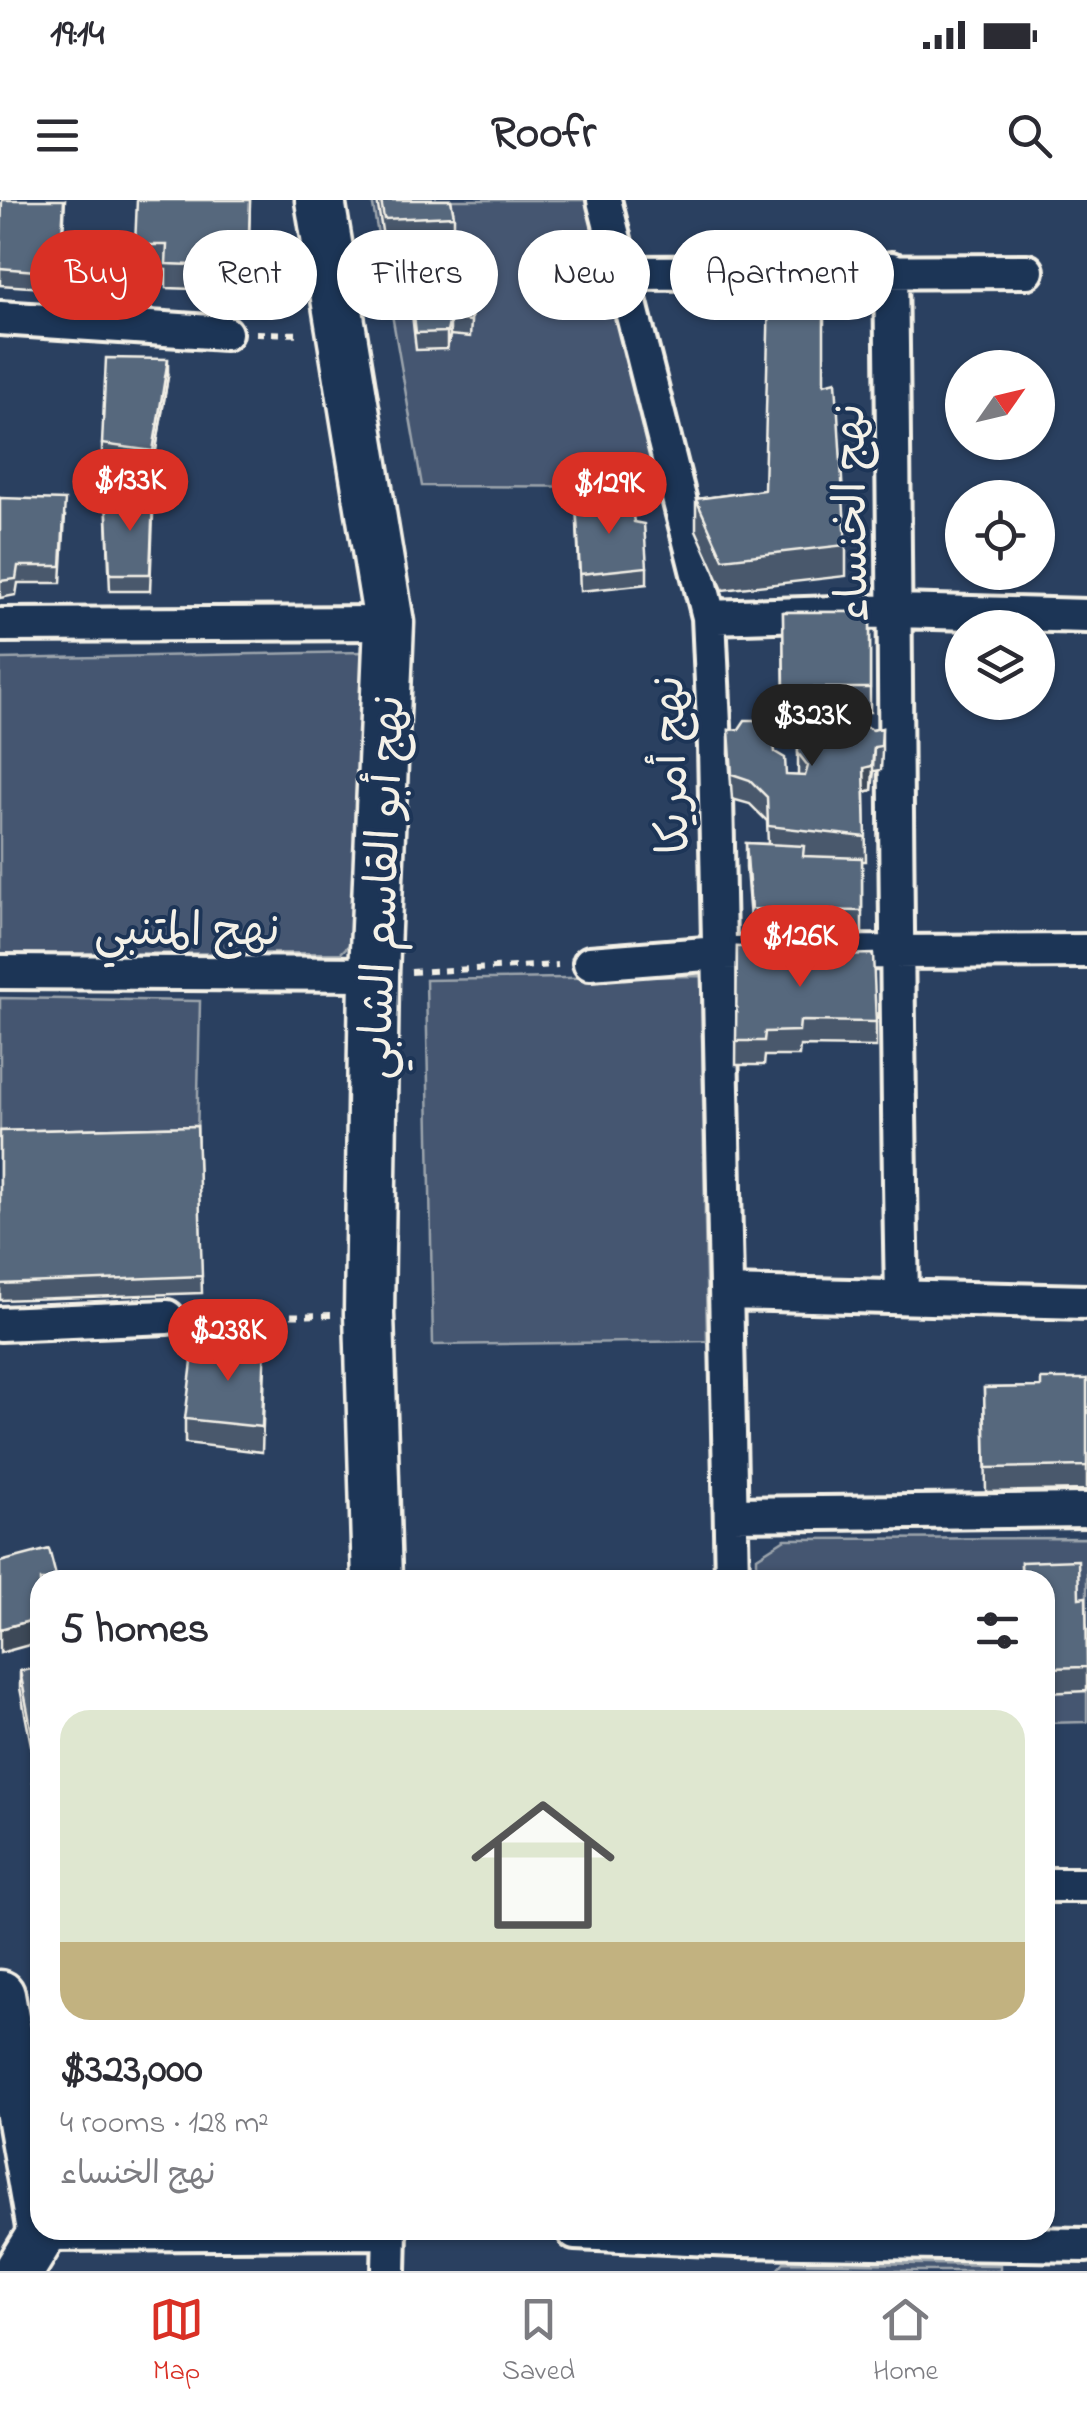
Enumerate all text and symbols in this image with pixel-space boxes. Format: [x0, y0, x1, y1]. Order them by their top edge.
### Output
text: 19:14 [50, 7, 105, 63]
text: Roofr [491, 102, 596, 168]
icon: menu [30, 108, 85, 163]
icon: search [1002, 108, 1057, 163]
chip: Buy [30, 230, 163, 320]
chip: Rent [183, 230, 317, 320]
chip: Filters [337, 230, 498, 320]
chip: New [518, 230, 650, 320]
chip: Apartment [670, 230, 894, 320]
north arrow [945, 350, 1055, 460]
map controls [945, 350, 1055, 720]
street label: نهج الخنساء [819, 403, 889, 623]
pin: $133K [60, 449, 200, 534]
pin: $129K [539, 452, 679, 537]
text: $133K [94, 458, 166, 505]
text: $129K [574, 461, 644, 508]
button: locate [945, 480, 1055, 590]
button: layers [945, 610, 1055, 720]
street label: نهج أمريكا [638, 674, 710, 855]
pin: $323K [742, 684, 882, 769]
text: $323K [773, 693, 851, 740]
street label: نهج أبو القاسم الشابي [345, 694, 427, 1081]
street label: نهج المتنبي [94, 900, 280, 968]
pin: $126K [730, 905, 870, 990]
text: $126K [762, 914, 838, 961]
pin: $238K [158, 1299, 298, 1384]
text: $238K [190, 1308, 266, 1355]
text: 5 homes [60, 1600, 209, 1661]
icon: filters [970, 1603, 1025, 1658]
icon: home [453, 1775, 633, 1955]
text: $323,000 [60, 2040, 203, 2101]
text: 4 rooms · 128 m² [60, 2101, 269, 2148]
text: نهج الخنساء [60, 2152, 215, 2199]
tab: Map [149, 2292, 204, 2393]
tab: Saved [502, 2292, 575, 2393]
tab: Home [873, 2292, 938, 2393]

